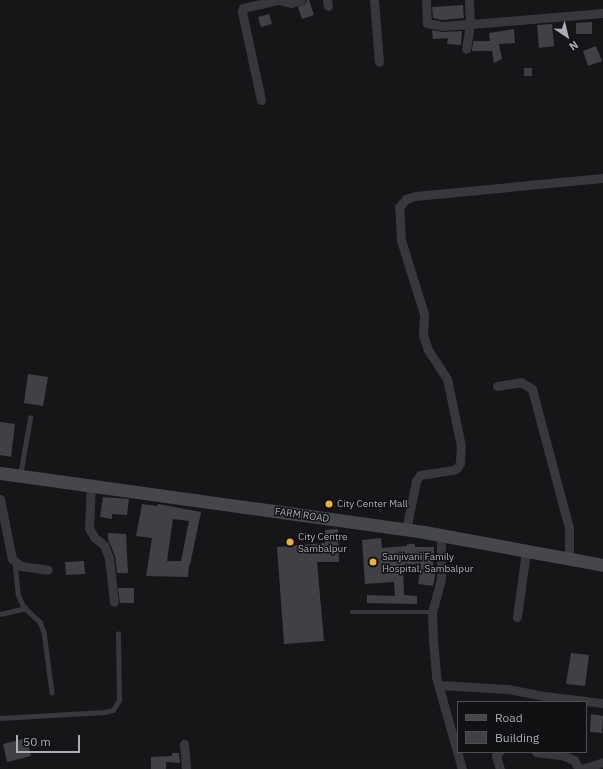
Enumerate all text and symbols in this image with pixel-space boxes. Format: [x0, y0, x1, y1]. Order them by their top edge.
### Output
north arrow [547, 16, 587, 56]
text: N [567, 38, 581, 54]
place label: City Center Mall [337, 498, 408, 510]
marker: City Center Mall [324, 499, 334, 509]
street label: FARM ROAD [274, 505, 330, 525]
place label: City Centre Sambalpur [298, 530, 348, 554]
marker: City Centre Sambalpur [285, 537, 295, 547]
place label: Sanjivani Family Hospital, Sambalpur [382, 550, 473, 574]
marker: Sanjivani Family Hospital, Sambalpur [367, 556, 379, 568]
legend [457, 701, 587, 753]
text: Road [495, 710, 523, 725]
scale bar [18, 727, 82, 753]
text: Building [495, 730, 539, 745]
text: 50 m [23, 734, 51, 749]

